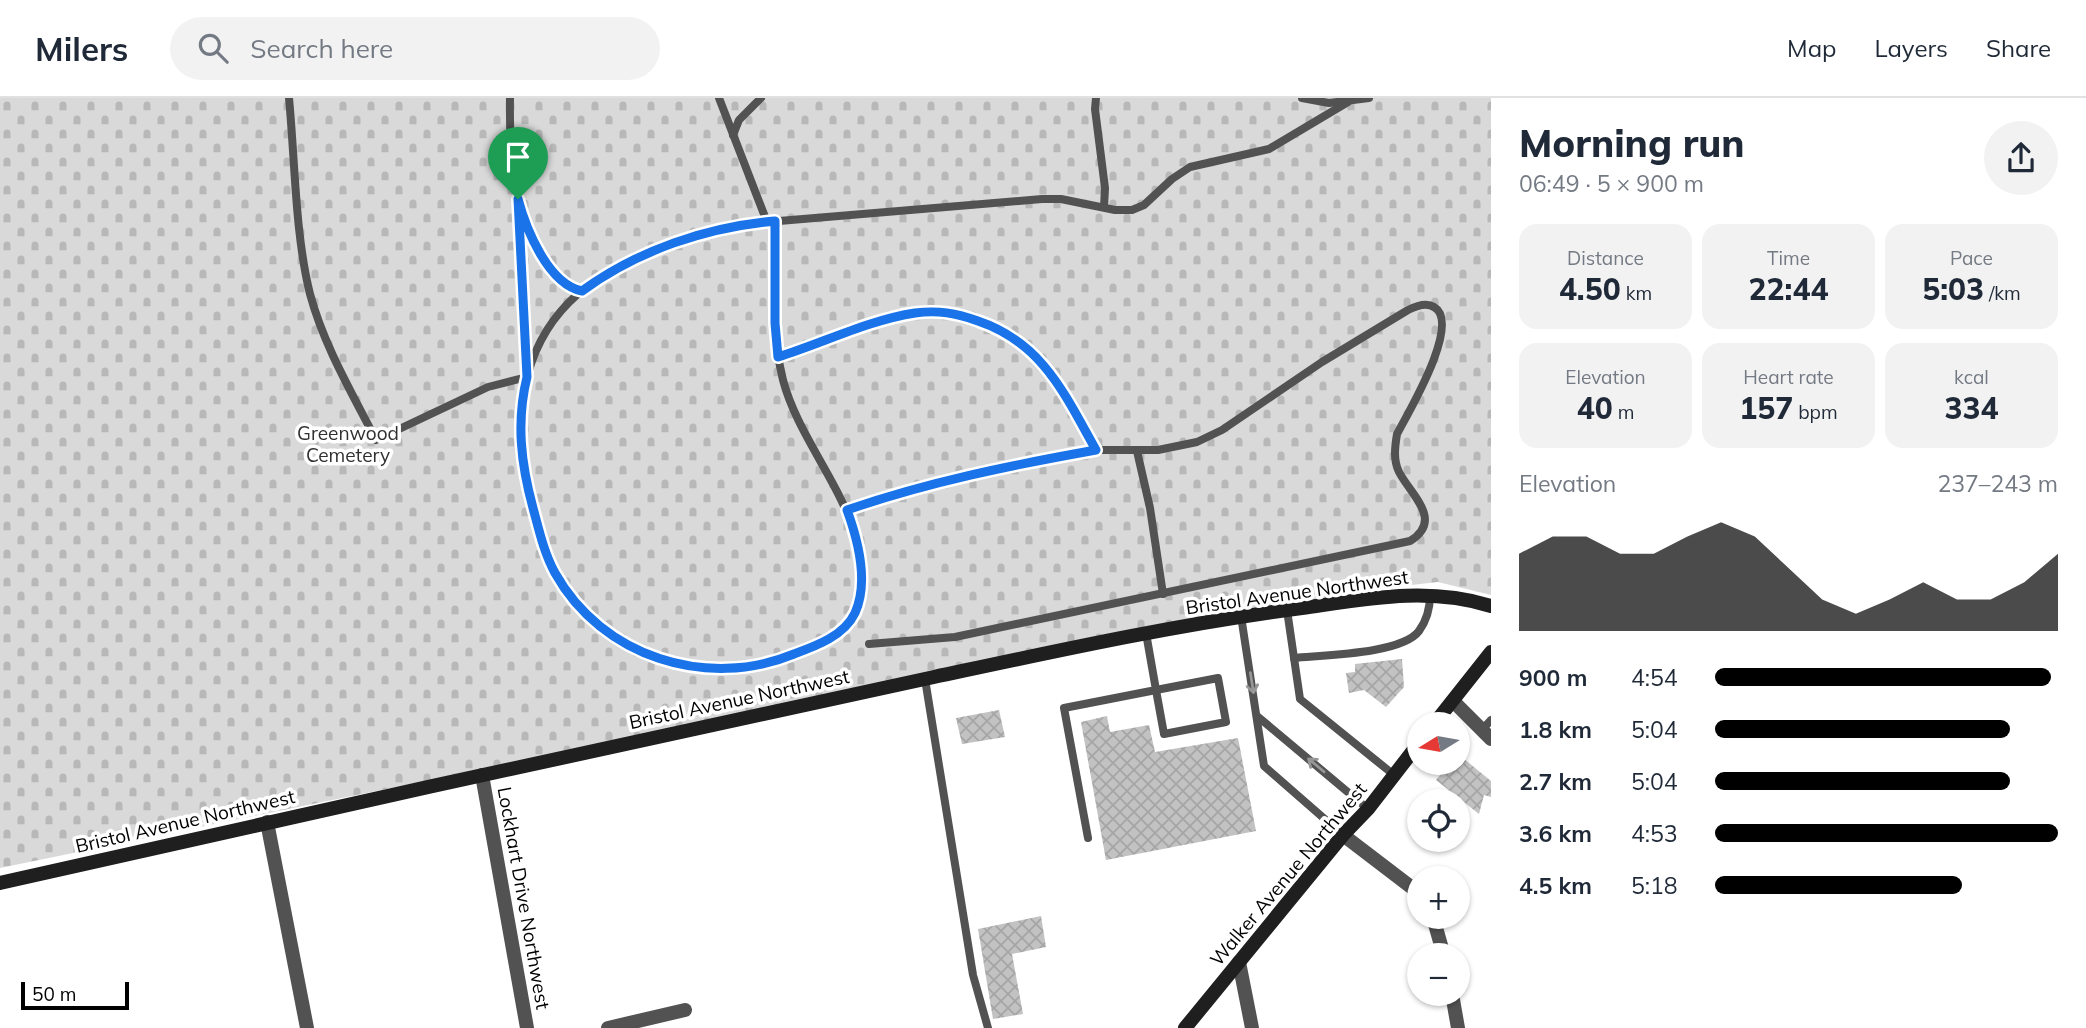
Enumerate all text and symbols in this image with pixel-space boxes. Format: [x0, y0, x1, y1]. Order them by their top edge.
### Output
search box [170, 17, 660, 80]
text: Milers [35, 28, 128, 69]
icon: search [194, 29, 232, 67]
text: Search here [250, 32, 393, 65]
text: Map [1787, 33, 1836, 63]
text: Layers [1874, 33, 1948, 63]
text: Share [1986, 33, 2051, 63]
text: Morning run [1519, 119, 1745, 167]
button: share [1984, 121, 2058, 195]
pin [488, 127, 548, 199]
icon: arrive [499, 138, 537, 176]
text: 06:49 · 5 × 900 m [1519, 169, 1704, 198]
text: Distance [1567, 246, 1644, 270]
text: Time [1767, 246, 1810, 270]
text: Pace [1950, 246, 1993, 270]
text: 4.50 [1559, 270, 1621, 308]
text: 22:44 [1749, 270, 1828, 308]
text: 5:03 [1922, 270, 1984, 308]
text: km [1621, 281, 1652, 305]
text: /km [1984, 281, 2021, 305]
text: Elevation [1565, 365, 1646, 389]
text: Heart rate [1743, 365, 1834, 389]
text: kcal [1954, 365, 1989, 389]
text: 40 [1577, 389, 1613, 427]
text: 157 [1739, 389, 1793, 427]
text: 334 [1945, 389, 1999, 427]
text: m [1613, 400, 1634, 424]
text: bpm [1793, 400, 1838, 424]
park label: Greenwood Cemetery [297, 421, 399, 467]
text: Elevation [1519, 469, 1616, 498]
text: 237–243 m [1937, 469, 2058, 498]
street label: Bristol Avenue Northwest [1184, 564, 1410, 620]
text: 900 m [1519, 663, 1587, 692]
text: 4:54 [1631, 663, 1678, 692]
street label: Bristol Avenue Northwest [627, 664, 852, 734]
one-way arrow [1245, 671, 1258, 694]
north arrow [1407, 712, 1470, 775]
map controls [1407, 712, 1470, 1006]
text: 1.8 km [1519, 715, 1592, 744]
text: 5:04 [1631, 715, 1678, 744]
one-way arrow [1307, 757, 1325, 773]
text: 2.7 km [1519, 767, 1592, 796]
text: 5:04 [1631, 767, 1678, 796]
street label: Walker Avenue Northwest [1204, 777, 1372, 970]
street label: Bristol Avenue Northwest [73, 784, 297, 858]
street label: Lockhart Drive Northwest [493, 785, 555, 1011]
button: locate [1407, 789, 1470, 852]
text: 3.6 km [1519, 819, 1592, 848]
text: 4:53 [1631, 819, 1678, 848]
button: + [1407, 866, 1470, 929]
text: 4.5 km [1519, 871, 1592, 900]
text: 5:18 [1631, 871, 1678, 900]
button: − [1407, 943, 1470, 1006]
scale bar [21, 979, 130, 1011]
text: 50 m [32, 982, 76, 1006]

